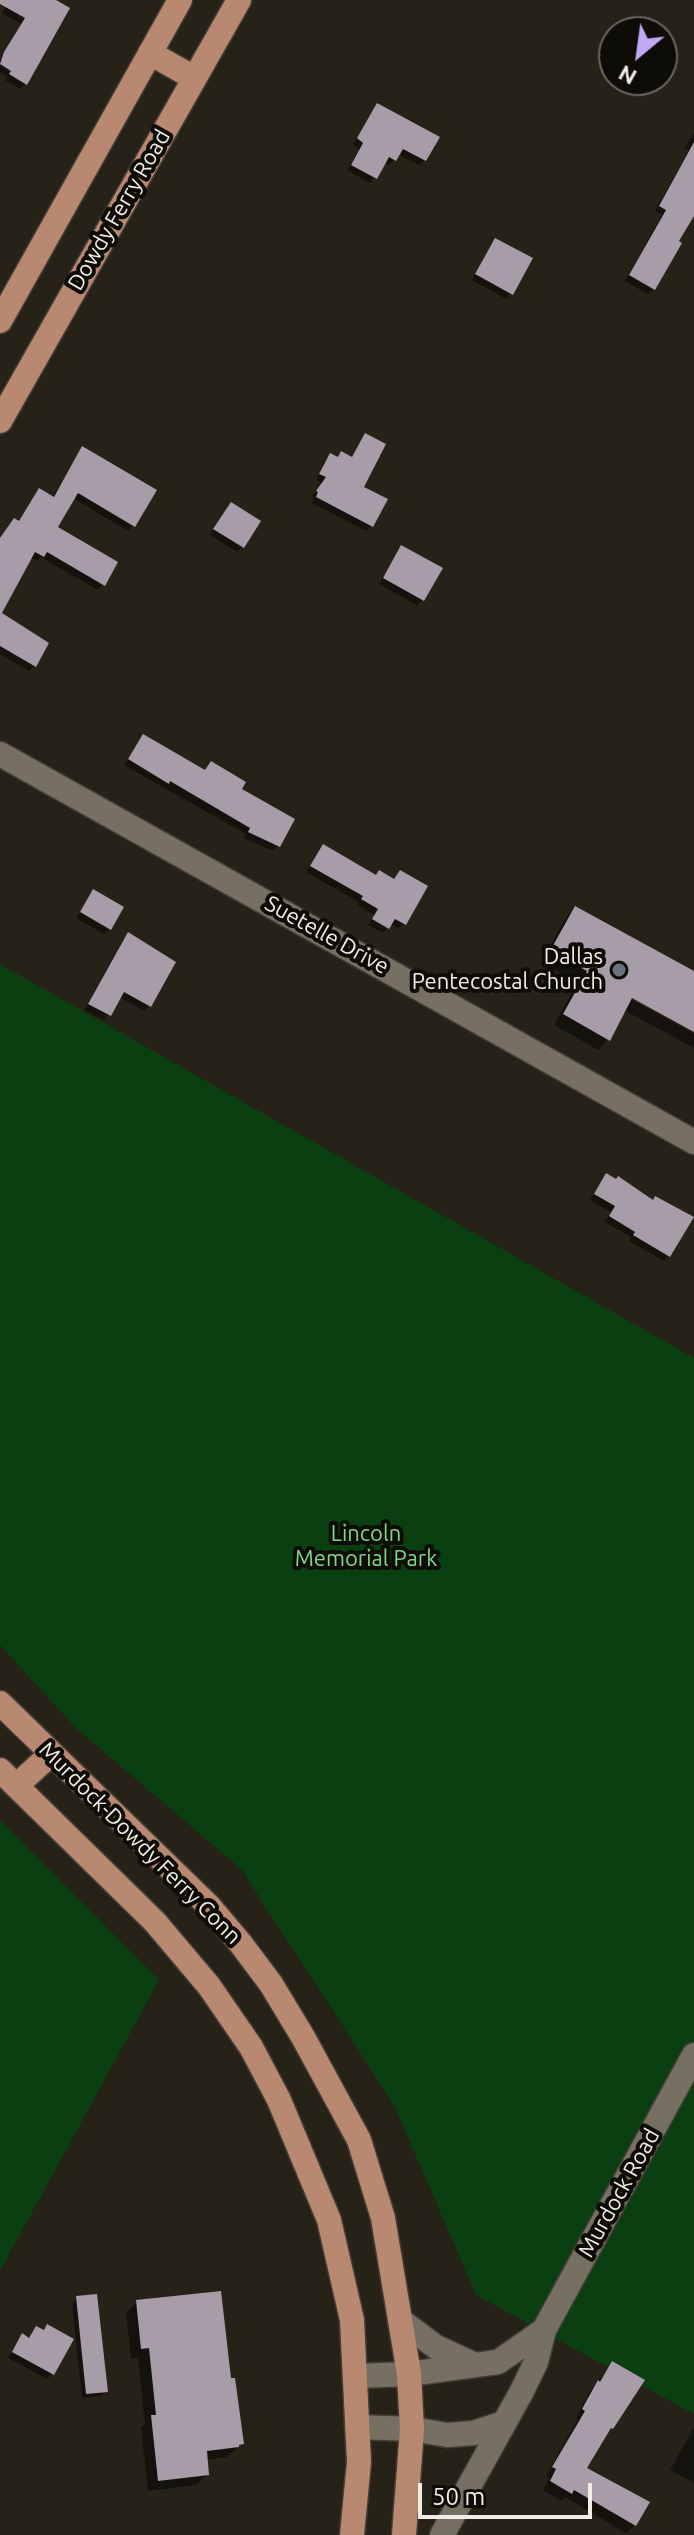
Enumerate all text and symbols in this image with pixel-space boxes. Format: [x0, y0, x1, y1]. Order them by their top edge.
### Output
north arrow [598, 16, 678, 96]
text: N [614, 61, 640, 91]
street label: Dowdy Ferry Road [62, 125, 176, 295]
street label: Suetelle Drive [260, 890, 394, 980]
place label: Dallas Pentecostal Church [412, 944, 603, 996]
marker: Dallas Pentecostal Church [610, 961, 628, 979]
park label: Lincoln Memorial Park [295, 1521, 437, 1572]
street label: Murdock-Dowdy Ferry Conn [33, 1736, 247, 1950]
street label: Murdock Road [573, 2124, 665, 2262]
scale bar [422, 2467, 596, 2517]
text: 50 m [432, 2483, 485, 2510]

